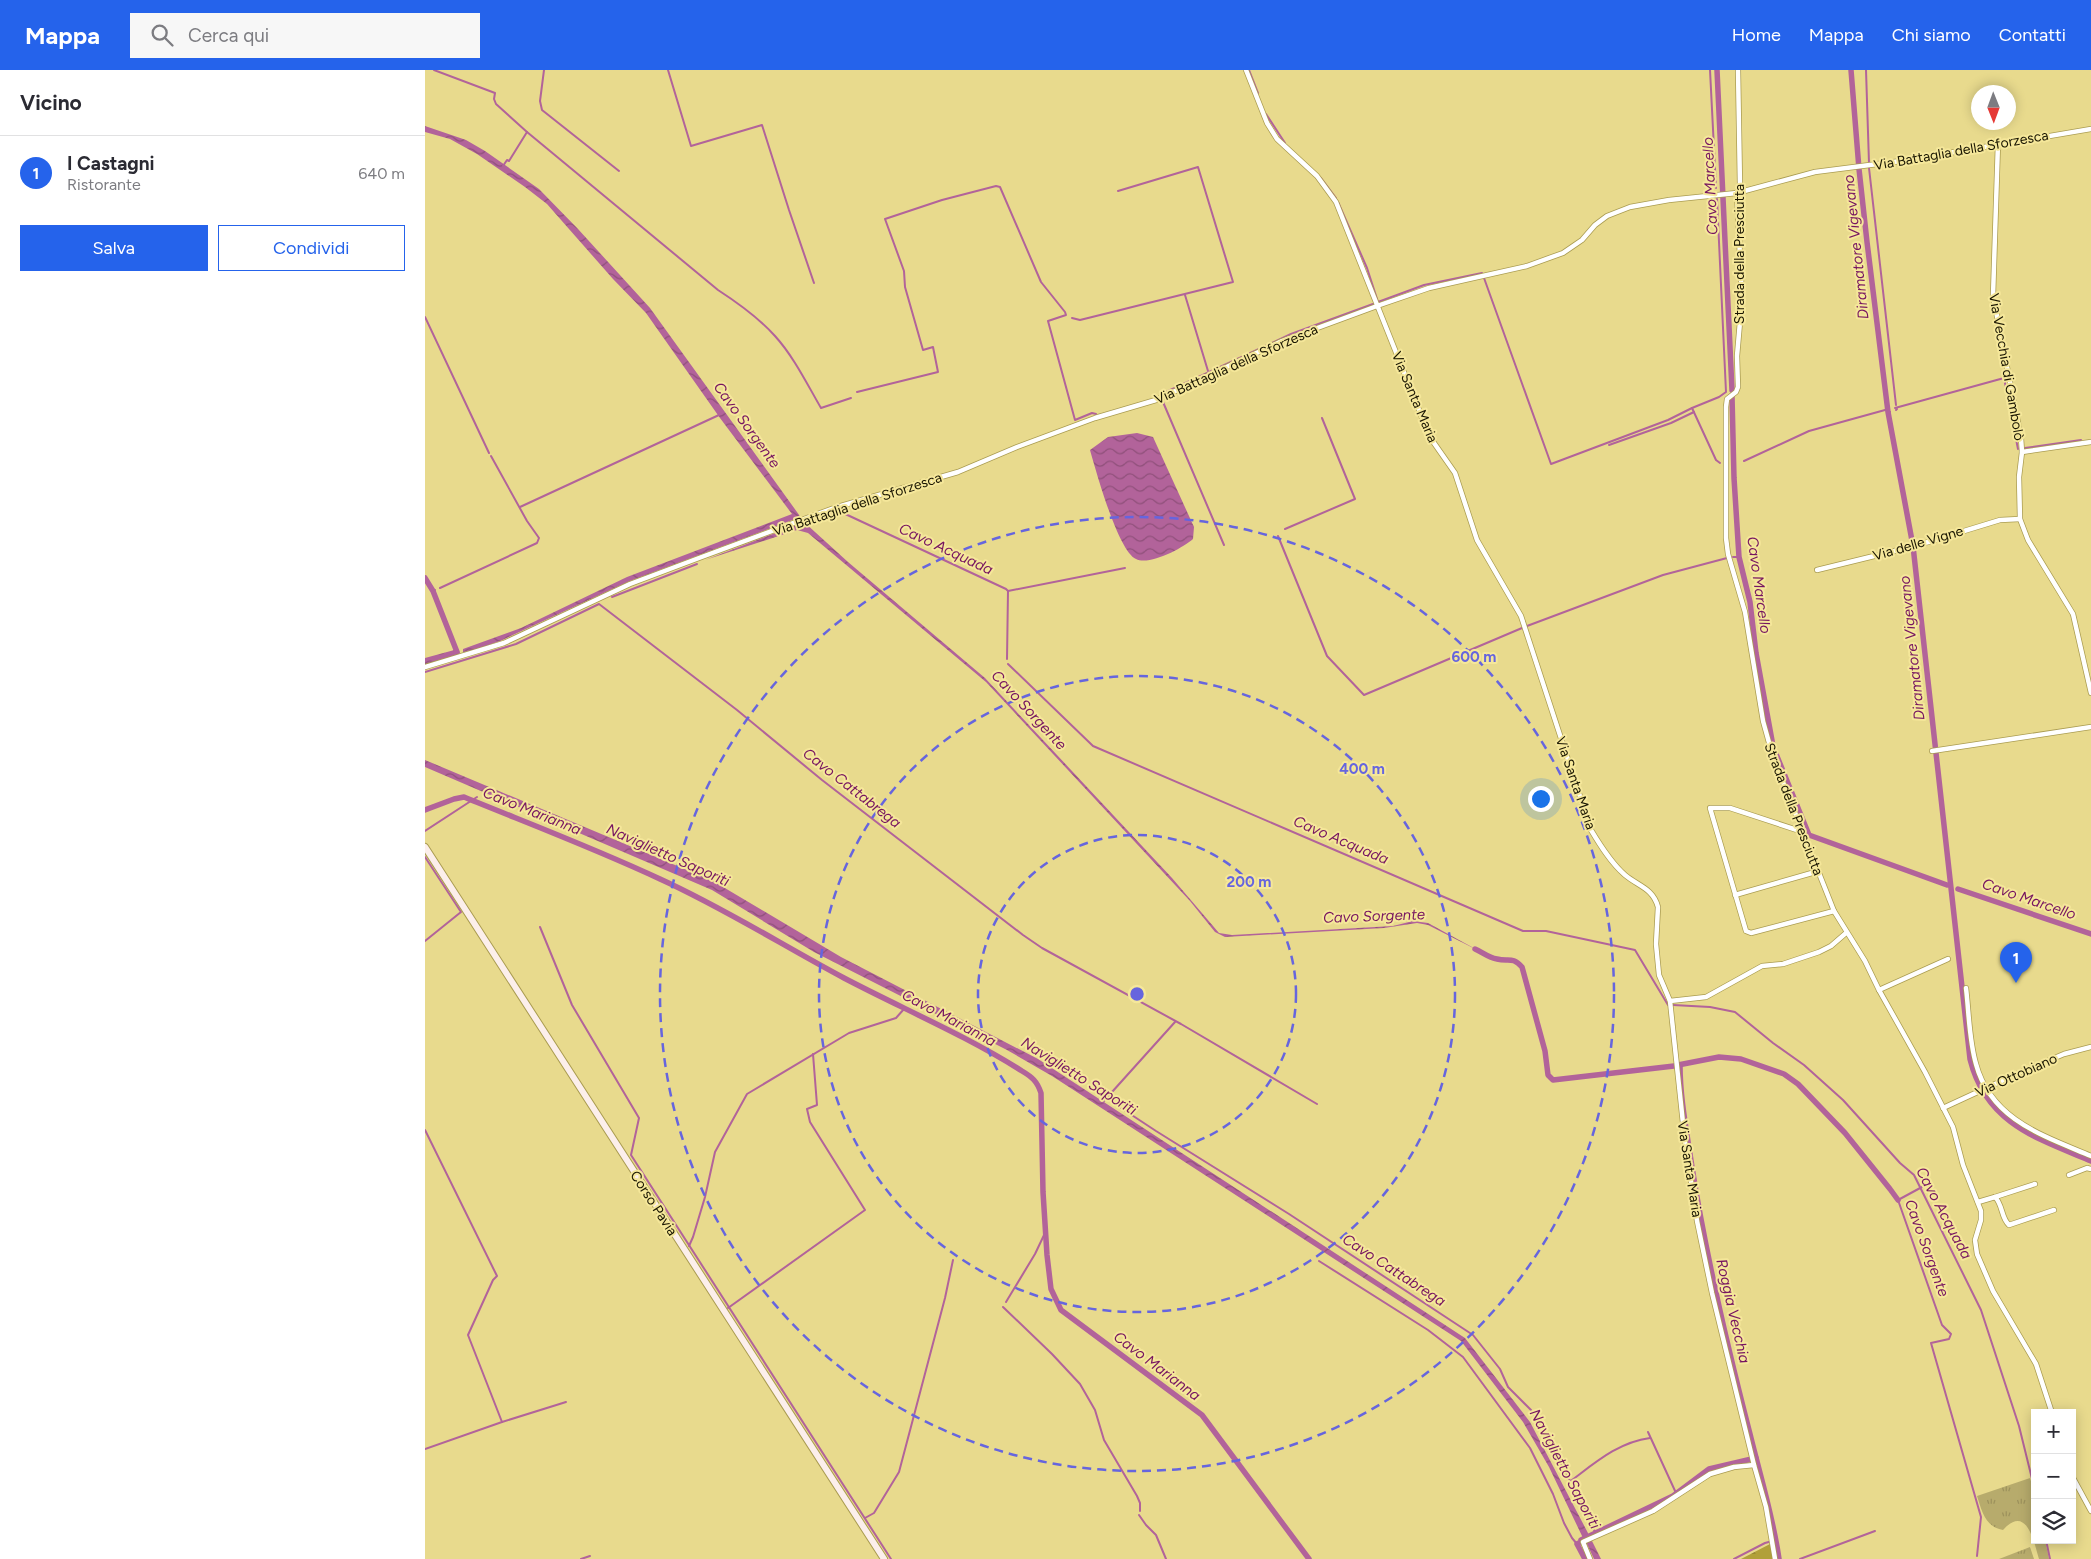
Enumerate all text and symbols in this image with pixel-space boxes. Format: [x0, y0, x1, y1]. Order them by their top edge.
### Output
search box [130, 13, 480, 58]
text: Mappa [25, 21, 100, 50]
icon: search [148, 21, 176, 49]
text: Cerca qui [188, 24, 269, 47]
text: Home [1732, 24, 1781, 46]
text: Mappa [1809, 24, 1864, 46]
text: Chi siamo [1892, 24, 1971, 46]
text: Contatti [1999, 24, 2066, 46]
north arrow [1971, 85, 2016, 130]
text: Vicino [20, 90, 82, 115]
street label: Via Battaglia della Sforzesca [1872, 127, 2050, 174]
water label: Cavo Marcello [1698, 136, 1722, 235]
text: I Castagni [67, 152, 155, 175]
text: 1 [33, 164, 39, 183]
text: 640 m [358, 164, 405, 183]
water label: Diramatore Vigevano [1839, 174, 1873, 320]
text: Ristorante [67, 175, 141, 194]
street label: Strada della Presciutta [1731, 184, 1748, 324]
button: Salva [20, 225, 208, 271]
button: Condividi [218, 225, 405, 271]
street label: Via Vecchia di Gambolò [1985, 292, 2028, 442]
street label: Via Battaglia della Sforzesca [1152, 321, 1321, 408]
street label: Via Santa Maria [1388, 349, 1441, 445]
water label: Cavo Sorgente [710, 378, 784, 472]
street label: Via Battaglia della Sforzesca [770, 469, 944, 540]
water label: Cavo Acquada [896, 519, 996, 579]
street label: Via delle Vigne [1871, 522, 1966, 565]
water label: Cavo Marcello [1743, 535, 1775, 635]
water label: Diramatore Vigevano [1895, 575, 1929, 721]
text: 600 m [1452, 648, 1496, 666]
water label: Cavo Sorgente [988, 667, 1070, 753]
street label: Via Santa Maria [1552, 735, 1599, 832]
street label: Strada della Presciutta [1760, 741, 1827, 878]
water label: Cavo Cattabrega [799, 744, 905, 832]
text: 400 m [1339, 760, 1385, 778]
water label: Cavo Marianna [480, 783, 584, 839]
your location [1528, 786, 1554, 812]
water label: Cavo Acquada [1291, 812, 1391, 868]
water label: Naviglietto Saporiti [604, 820, 733, 890]
text: 200 m [1227, 873, 1271, 891]
water label: Cavo Marcello [1980, 875, 2079, 924]
water label: Cavo Sorgente [1323, 905, 1425, 927]
pin: 1 [2000, 942, 2032, 983]
centre of rings [1128, 985, 1146, 1003]
water label: Cavo Marianna [899, 986, 999, 1050]
water label: Naviglietto Saporiti [1018, 1033, 1141, 1119]
street label: Via Ottobiano [1973, 1050, 2060, 1101]
street label: Via Santa Maria [1674, 1120, 1705, 1218]
water label: Cavo Acquada [1912, 1164, 1976, 1262]
street label: Corso Pavia [626, 1168, 681, 1239]
water label: Cavo Sorgente [1901, 1197, 1953, 1299]
water label: Cavo Cattabrega [1339, 1230, 1449, 1310]
water label: Roggia Vecchia [1712, 1257, 1754, 1365]
water label: Cavo Marianna [1110, 1327, 1204, 1405]
water label: Naviglietto Saporiti [1526, 1406, 1604, 1532]
map controls [2031, 1409, 2076, 1544]
button: + [2031, 1409, 2076, 1454]
button: − [2031, 1454, 2076, 1499]
button: layers [2031, 1499, 2076, 1544]

